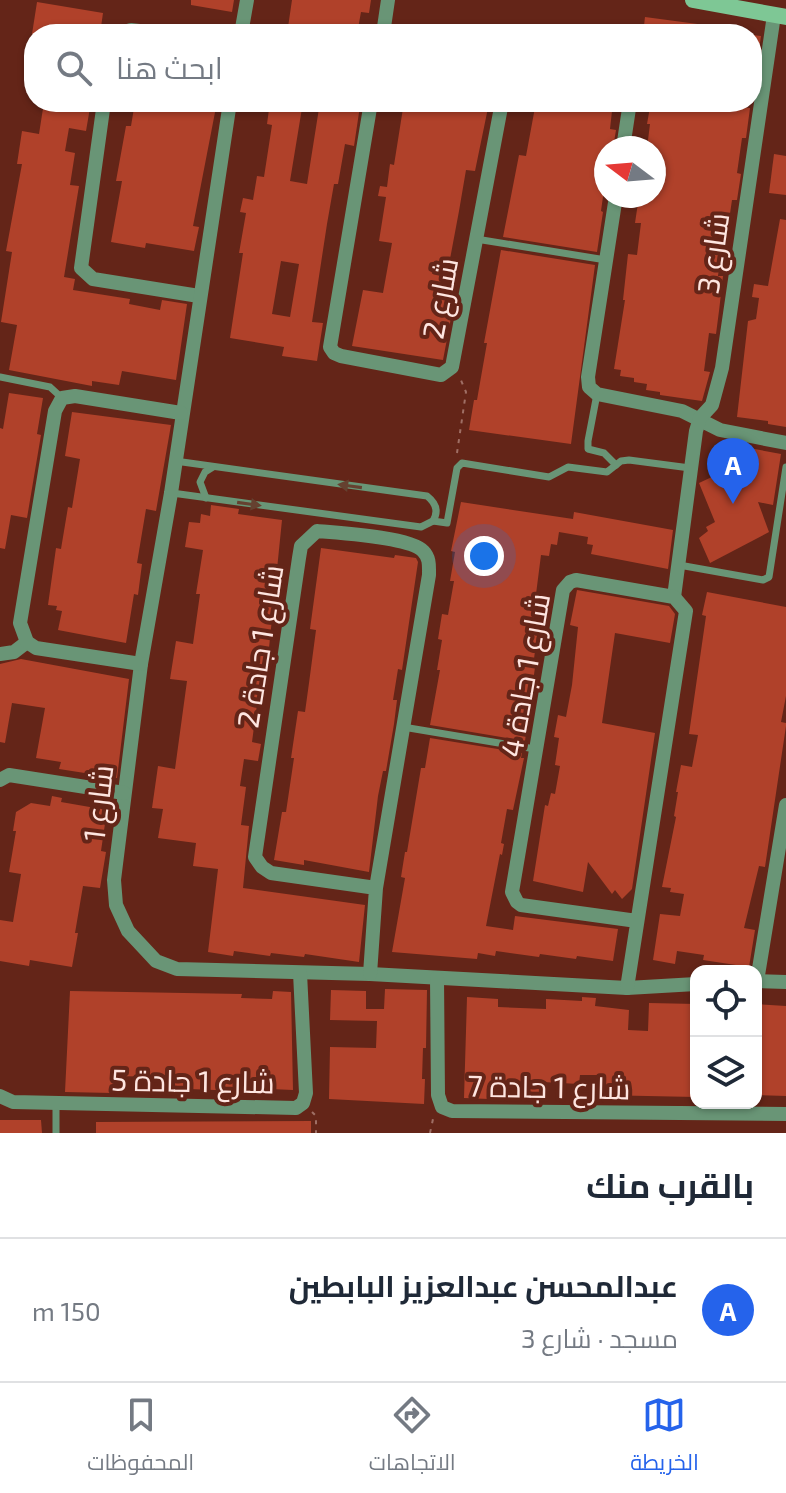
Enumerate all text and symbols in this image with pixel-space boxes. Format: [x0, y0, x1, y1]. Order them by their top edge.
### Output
search box [24, 24, 762, 112]
icon: search [52, 46, 96, 90]
text: ابحث هنا [116, 49, 223, 85]
north arrow [594, 136, 666, 208]
street label: شارع 3 [689, 210, 739, 296]
street label: شارع 2 [414, 254, 468, 342]
pin: A [707, 438, 759, 504]
one-way arrow [337, 479, 362, 492]
one-way arrow [236, 497, 261, 510]
your location [464, 536, 504, 576]
street label: شارع 1 جادة 2 [228, 562, 294, 731]
street label: شارع 1 جادة 4 [492, 590, 560, 761]
street label: شارع 1 [74, 763, 124, 844]
map controls [690, 965, 762, 1109]
button: locate [690, 965, 762, 1037]
button: layers [690, 1037, 762, 1109]
street label: شارع 1 جادة 5 [111, 1061, 275, 1103]
street label: شارع 1 جادة 7 [467, 1067, 631, 1109]
text: بالقرب منك [586, 1164, 754, 1205]
text: عبدالمحسن عبدالعزيز البابطين [289, 1267, 678, 1303]
text: 150 m [32, 1295, 101, 1326]
text: A [720, 1295, 737, 1326]
text: مسجد · شارع 3 [521, 1322, 678, 1353]
tab: المحفوظات [87, 1393, 194, 1483]
tab: الاتجاهات [369, 1393, 456, 1483]
tab: الخريطة [630, 1393, 699, 1483]

